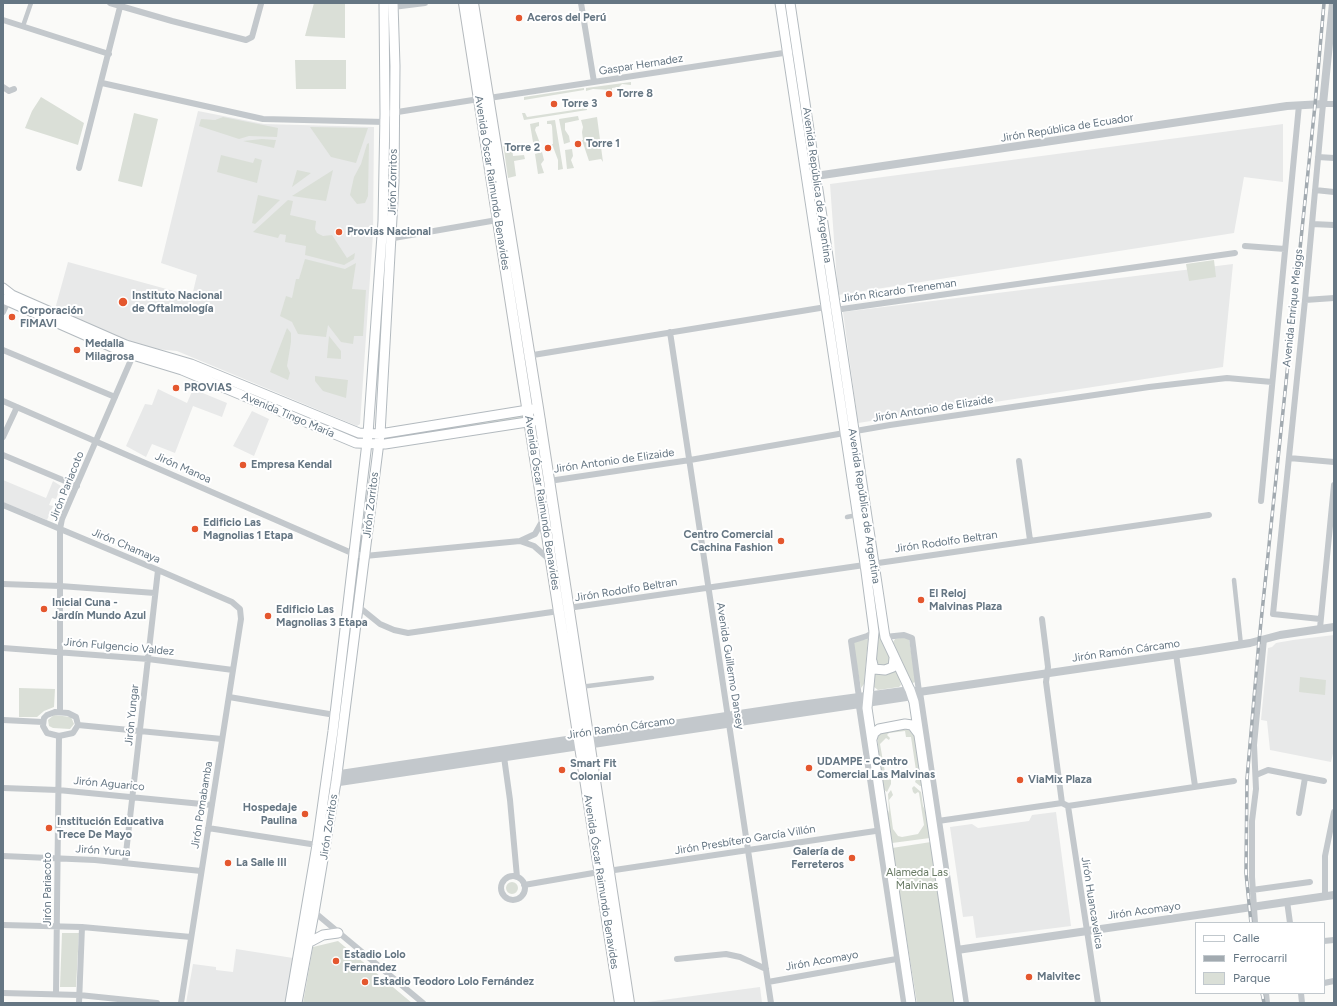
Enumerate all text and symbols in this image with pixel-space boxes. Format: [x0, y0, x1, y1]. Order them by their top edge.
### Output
place label: Aceros del Perú [527, 11, 606, 25]
marker: Aceros del Perú [514, 13, 524, 23]
street label: Gaspar Hernadez [598, 52, 684, 78]
place label: Torre 8 [617, 87, 653, 101]
marker: Torre 8 [604, 89, 614, 99]
street label: Avenida Óscar Raimundo Benavides [472, 95, 512, 271]
place label: Torre 3 [562, 97, 597, 111]
marker: Torre 3 [549, 99, 559, 109]
street label: Avenida República de Argentina [800, 106, 834, 264]
street label: Jirón República de Ecuador [1000, 111, 1134, 145]
place label: Torre 1 [586, 137, 620, 151]
marker: Torre 1 [573, 139, 583, 149]
place label: Torre 2 [504, 141, 540, 155]
marker: Torre 2 [543, 143, 553, 153]
street label: Jirón Zorritos [386, 149, 400, 215]
place label: Provias Nacional [347, 225, 431, 239]
marker: Provias Nacional [334, 227, 344, 237]
street label: Avenida Enrique Meiggs [1280, 248, 1306, 368]
street label: Jirón Ricardo Treneman [841, 276, 957, 306]
place label: Instituto Nacional de Oftalmología [132, 289, 222, 315]
marker: Instituto Nacional de Oftalmología [117, 296, 129, 308]
place label: Corporación FIMAVI [20, 304, 83, 330]
marker: Corporación FIMAVI [7, 312, 17, 322]
place label: Medalla Milagrosa [85, 337, 134, 363]
marker: Medalla Milagrosa [72, 345, 82, 355]
place label: PROVIAS [184, 381, 232, 395]
marker: PROVIAS [171, 383, 181, 393]
street label: Avenida Tingo María [240, 389, 336, 441]
street label: Jirón Antonio de Elizaide [872, 393, 994, 425]
street label: Avenida Óscar Raimundo Benavides [522, 415, 562, 591]
street label: Avenida República de Argentina [845, 427, 883, 585]
street label: Jirón Antonio de Elizaide [553, 446, 675, 476]
street label: Jirón Pariacoto [47, 449, 87, 523]
street label: Jirón Manoa [153, 450, 213, 486]
place label: Empresa Kendal [251, 458, 332, 472]
marker: Empresa Kendal [238, 460, 248, 470]
street label: Jirón Zorritos [360, 471, 382, 539]
place label: Edificio Las Magnolias 1 Etapa [203, 516, 293, 542]
marker: Edificio Las Magnolias 1 Etapa [190, 524, 200, 534]
street label: Jirón Chamaya [90, 526, 162, 566]
place label: Centro Comercial Cachina Fashion [683, 528, 773, 554]
street label: Jirón Rodolfo Beltran [894, 528, 998, 556]
marker: Centro Comercial Cachina Fashion [776, 536, 786, 546]
street label: Jirón Rodolfo Beltran [574, 575, 678, 605]
place label: El Reloj Malvinas Plaza [929, 587, 1002, 613]
marker: El Reloj Malvinas Plaza [916, 595, 926, 605]
place label: Inicial Cuna - Jardín Mundo Azul [52, 596, 146, 622]
street label: Avenida Guillermo Dansey [713, 601, 747, 731]
place label: Edificio Las Magnolias 3 Etapa [276, 603, 368, 629]
marker: Inicial Cuna - Jardín Mundo Azul [39, 604, 49, 614]
marker: Edificio Las Magnolias 3 Etapa [263, 611, 273, 621]
street label: Jirón Fulgencio Valdez [63, 636, 175, 658]
street label: Jirón Ramón Cárcamo [1071, 637, 1181, 665]
street label: Jirón Yungar [122, 684, 142, 746]
street label: Jirón Ramón Cárcamo [566, 714, 676, 742]
place label: UDAMPE - Centro Comercial Las Malvinas [817, 755, 935, 781]
place label: Smart Fit Colonial [570, 757, 617, 783]
street label: Jirón Pomabamba [189, 760, 215, 850]
marker: UDAMPE - Centro Comercial Las Malvinas [804, 763, 814, 773]
marker: Smart Fit Colonial [557, 765, 567, 775]
place label: ViaMix Plaza [1028, 773, 1092, 787]
street label: Jirón Aguarico [73, 774, 145, 794]
marker: ViaMix Plaza [1015, 775, 1025, 785]
street label: Jirón Zorritos [317, 793, 341, 861]
street label: Avenida Óscar Raimundo Benavides [581, 794, 621, 970]
place label: Hospedaje Paulina [243, 801, 297, 827]
marker: Hospedaje Paulina [300, 809, 310, 819]
place label: Institución Educativa Trece De Mayo [57, 815, 164, 841]
street label: Jirón Presbítero García Villón [674, 822, 816, 858]
marker: Institución Educativa Trece De Mayo [44, 823, 54, 833]
street label: Jirón Yurua [75, 842, 131, 860]
place label: Galería de Ferreteros [791, 845, 844, 871]
street label: Jirón Pariacoto [41, 852, 55, 926]
marker: Galería de Ferreteros [847, 853, 857, 863]
place label: La Salle III [236, 856, 287, 870]
street label: Jirón Huancavelica [1078, 856, 1106, 950]
marker: La Salle III [223, 858, 233, 868]
park label: Alameda Las Malvinas [886, 866, 948, 892]
street label: Jirón Acomayo [1107, 899, 1181, 923]
legend [1195, 922, 1325, 994]
text: Calle [1233, 931, 1260, 945]
place label: Estadio Lolo Fernandez [344, 948, 406, 974]
street label: Jirón Acomayo [785, 948, 859, 974]
text: Ferrocarril [1233, 951, 1287, 965]
marker: Estadio Lolo Fernandez [331, 956, 341, 966]
place label: Malvitec [1037, 970, 1080, 984]
text: Parque [1233, 971, 1270, 985]
marker: Malvitec [1024, 972, 1034, 982]
place label: Estadio Teodoro Lolo Fernández [373, 975, 534, 989]
marker: Estadio Teodoro Lolo Fernández [360, 977, 370, 987]

